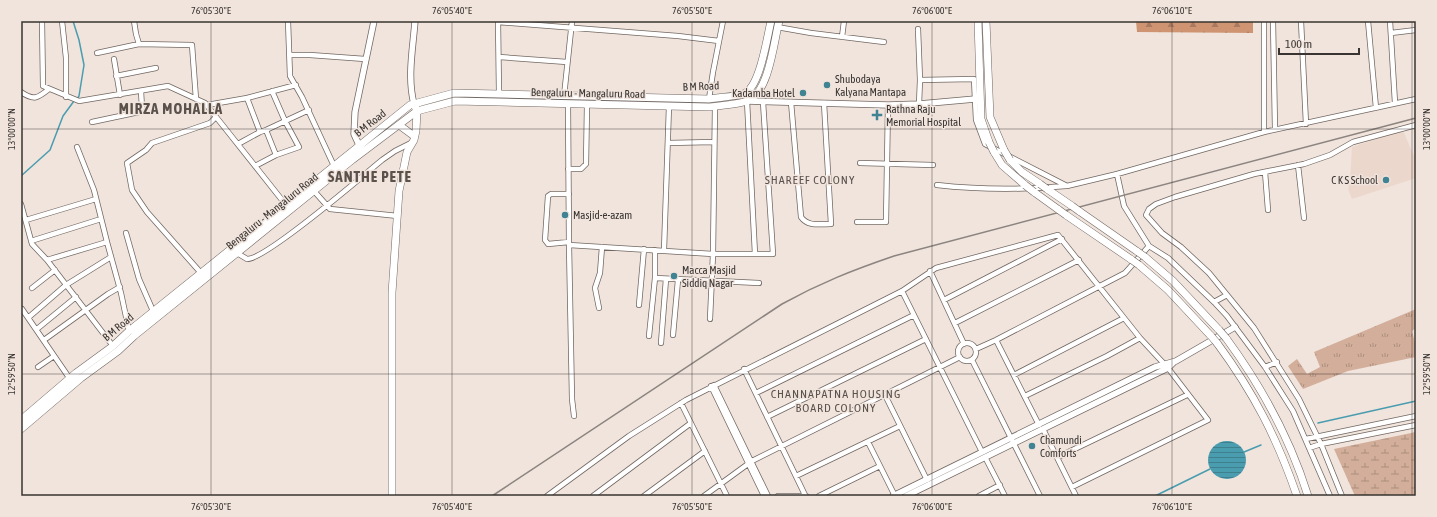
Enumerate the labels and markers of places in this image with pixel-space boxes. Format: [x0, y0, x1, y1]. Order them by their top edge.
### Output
place label: Shubodaya Kalyana Mantapa [835, 73, 906, 98]
marker: Shubodaya Kalyana Mantapa [822, 80, 832, 90]
place label: Kadamba Hotel [732, 87, 795, 99]
marker: Kadamba Hotel [798, 88, 808, 98]
place label: Rathna Raju Memorial Hospital [886, 103, 961, 128]
marker: Rathna Raju Memorial Hospital [871, 109, 883, 121]
place label: C K S School [1331, 174, 1378, 186]
marker: C K S School [1381, 175, 1391, 185]
place label: Masjid-e-azam [573, 209, 632, 221]
marker: Masjid-e-azam [560, 210, 570, 220]
place label: Macca Masjid Siddiq Nagar [682, 264, 736, 289]
marker: Macca Masjid Siddiq Nagar [669, 271, 679, 281]
place label: Chamundi Comforts [1040, 434, 1082, 459]
marker: Chamundi Comforts [1027, 441, 1037, 451]

